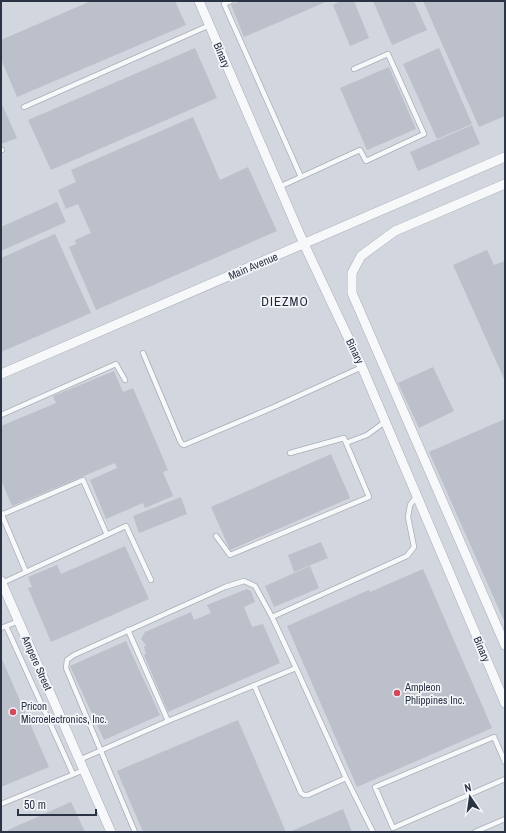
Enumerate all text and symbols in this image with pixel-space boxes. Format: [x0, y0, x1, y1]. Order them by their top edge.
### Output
street label: Binary [210, 40, 234, 70]
street label: Main Avenue [226, 249, 280, 283]
district label: DIEZMO [261, 293, 309, 310]
street label: Binary [343, 336, 367, 366]
street label: Ampere Street [18, 633, 55, 693]
street label: Binary [470, 634, 494, 664]
place label: Ampleon Phlippines Inc. [404, 680, 465, 707]
marker: Ampleon Phlippines Inc. [392, 688, 402, 698]
place label: Pricon Microelectronics, Inc. [21, 699, 107, 726]
marker: Pricon Microelectronics, Inc. [8, 707, 18, 717]
north arrow [450, 777, 490, 817]
text: N [463, 780, 472, 795]
scale bar [18, 791, 96, 817]
text: 50 m [24, 797, 46, 813]

